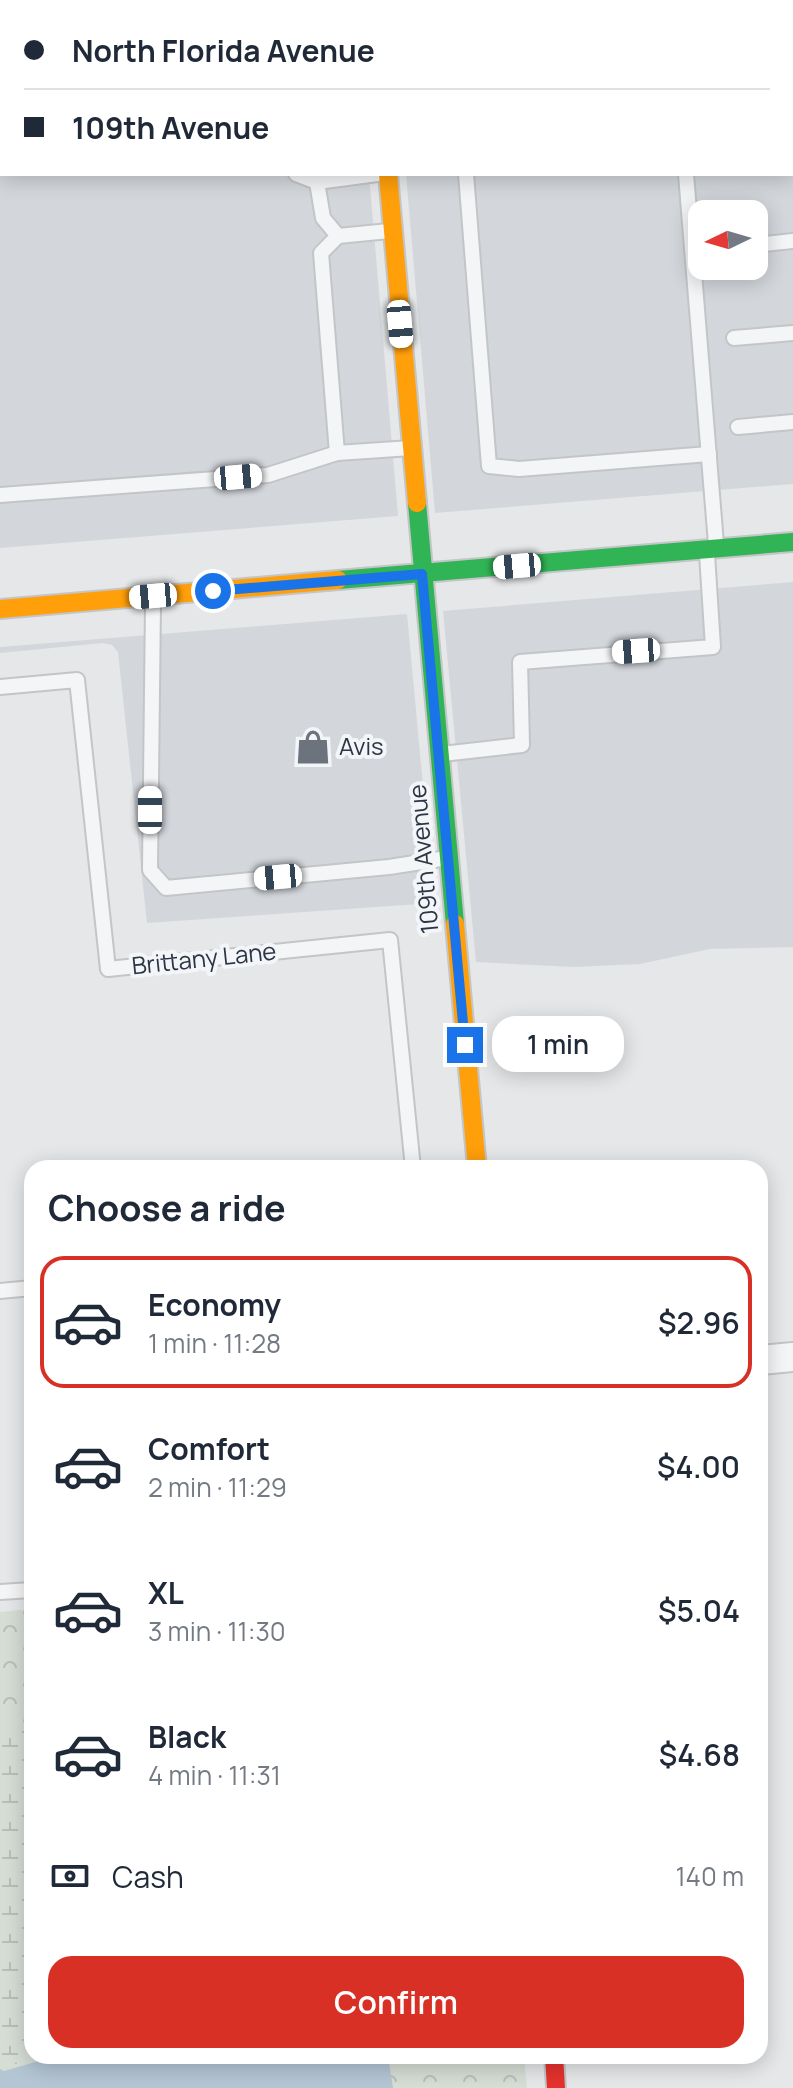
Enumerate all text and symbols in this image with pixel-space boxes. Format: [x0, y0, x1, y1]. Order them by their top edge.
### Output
text: North Florida Avenue [72, 30, 375, 71]
text: 109th Avenue [72, 107, 269, 148]
north arrow [688, 200, 768, 280]
map controls [688, 200, 768, 280]
car [386, 299, 414, 349]
car [213, 463, 263, 491]
car [492, 552, 542, 580]
route start [195, 573, 231, 609]
car [128, 582, 178, 610]
car [611, 637, 661, 665]
shop icon: Avis [294, 728, 332, 766]
place label: Avis [339, 729, 384, 762]
street label: 109th Avenue [400, 783, 445, 935]
car [138, 786, 162, 834]
car [253, 863, 303, 891]
street label: Brittany Lane [130, 934, 278, 982]
callout: 1 min [493, 1017, 625, 1073]
text: 1 min [527, 1026, 589, 1062]
route end [447, 1027, 483, 1063]
text: Choose a ride [48, 1183, 286, 1232]
text: Economy [148, 1284, 281, 1325]
icon: car [52, 1286, 124, 1358]
text: $2.96 [658, 1302, 740, 1343]
text: 1 min · 11:28 [148, 1325, 281, 1361]
text: Comfort [148, 1428, 270, 1469]
icon: car [52, 1430, 124, 1502]
text: $4.00 [657, 1446, 740, 1487]
text: 2 min · 11:29 [148, 1469, 287, 1505]
text: XL [148, 1572, 184, 1613]
icon: car [52, 1574, 124, 1646]
text: $5.04 [658, 1590, 740, 1631]
text: 3 min · 11:30 [148, 1613, 286, 1649]
text: Black [148, 1716, 226, 1757]
icon: car [52, 1718, 124, 1790]
text: $4.68 [659, 1734, 740, 1775]
text: 4 min · 11:31 [148, 1757, 281, 1793]
icon: cash [48, 1854, 92, 1898]
text: Cash [112, 1856, 184, 1897]
text: 140 m [675, 1858, 744, 1894]
button: Confirm [48, 1956, 744, 2048]

